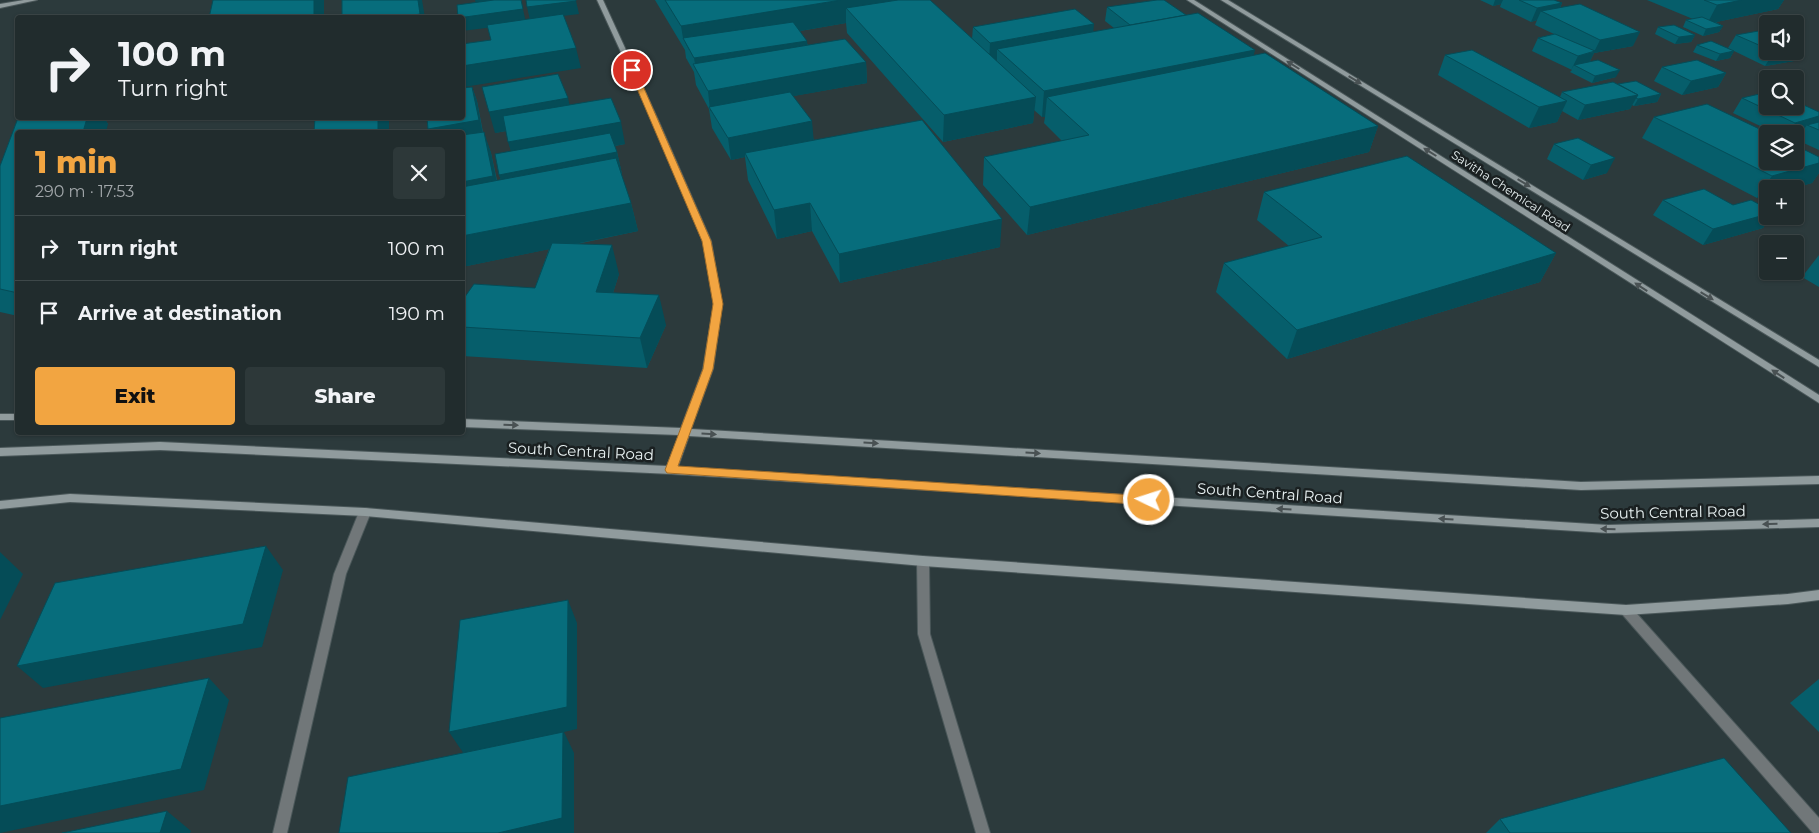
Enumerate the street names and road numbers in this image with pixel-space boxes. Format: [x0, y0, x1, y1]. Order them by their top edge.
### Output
street label: Savitha Chemical Road [1449, 147, 1573, 235]
street label: South Central Road [508, 438, 654, 464]
street label: South Central Road [1197, 478, 1343, 508]
street label: South Central Road [1600, 501, 1746, 523]

